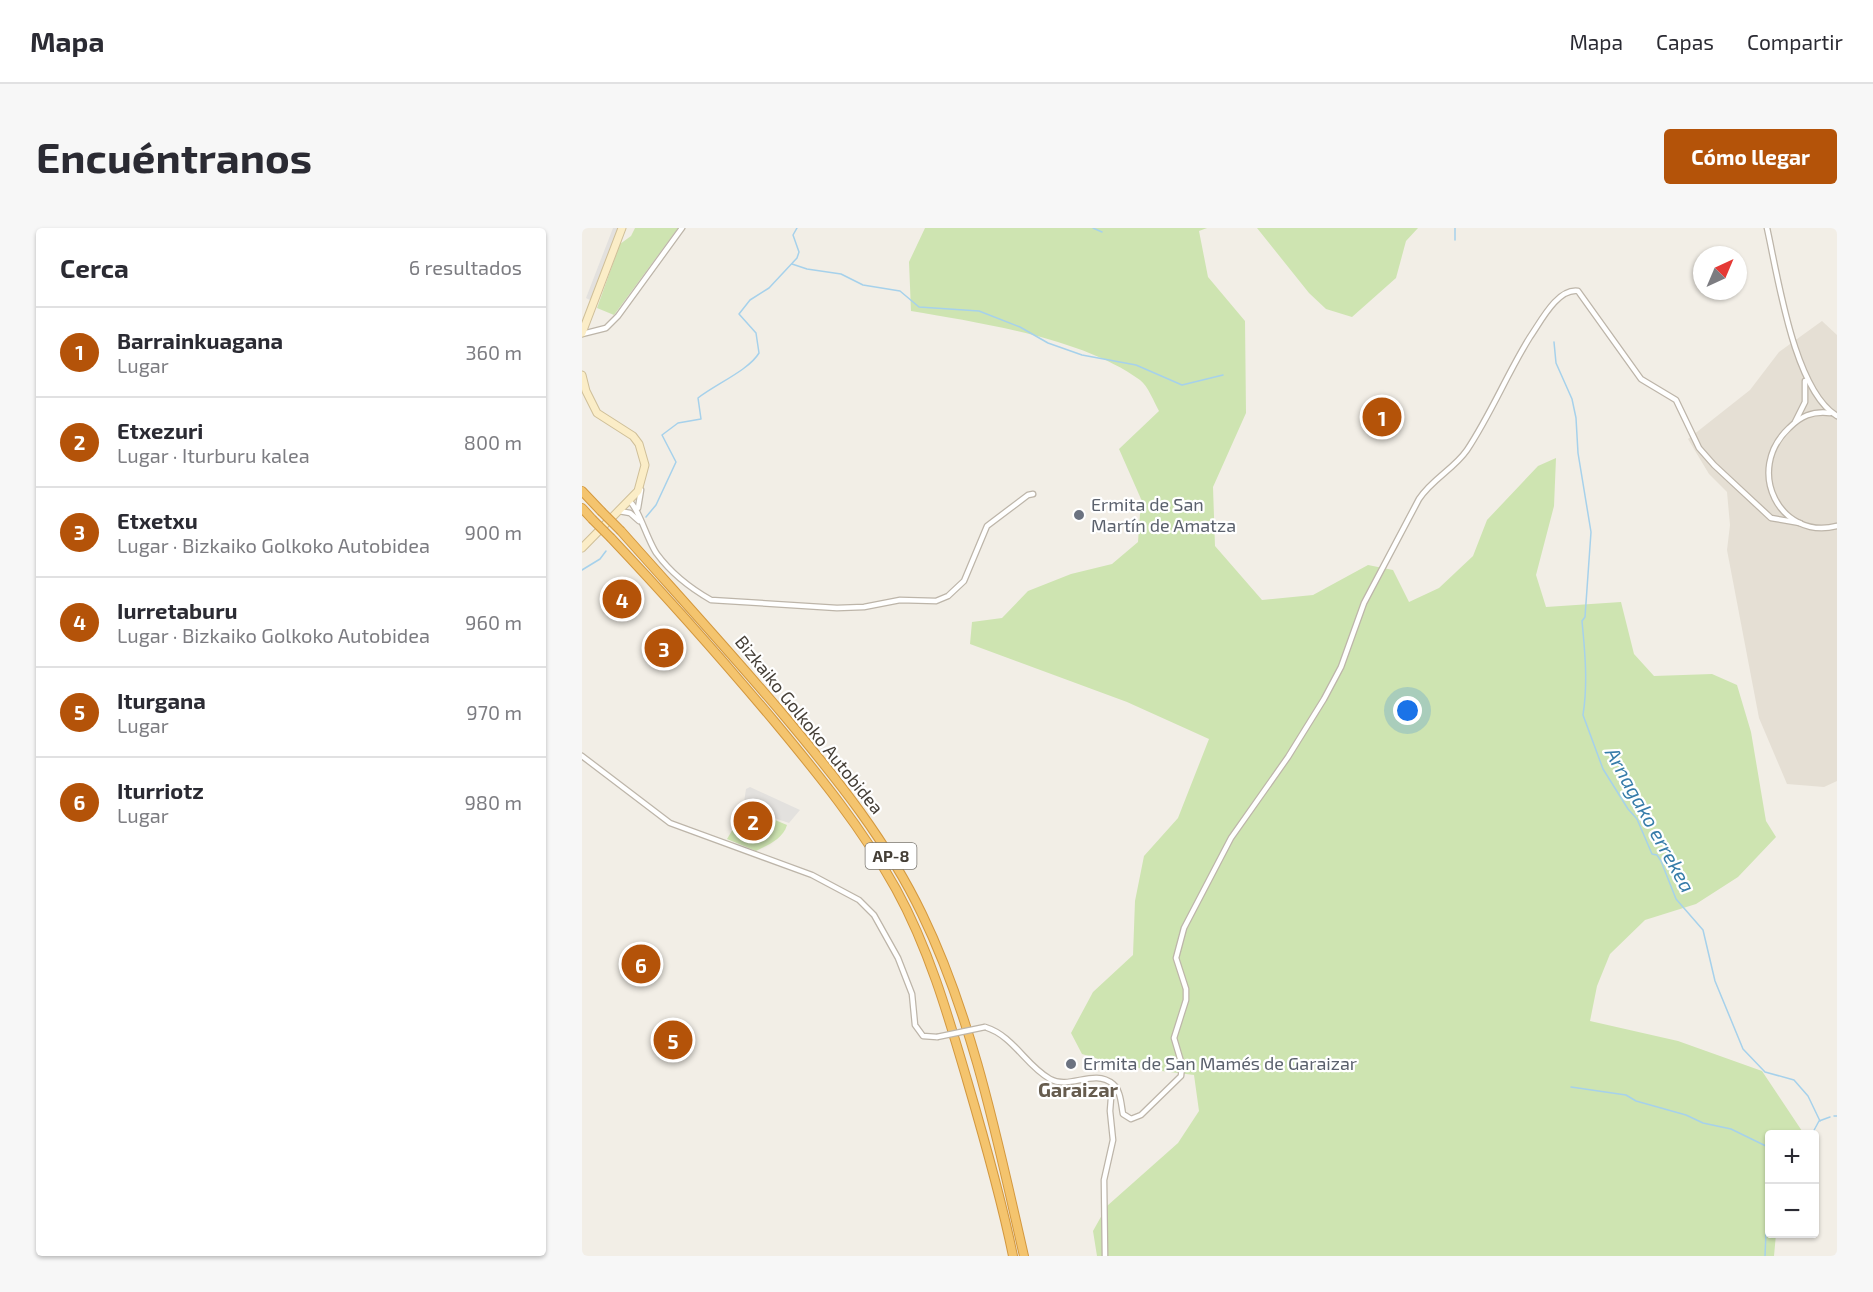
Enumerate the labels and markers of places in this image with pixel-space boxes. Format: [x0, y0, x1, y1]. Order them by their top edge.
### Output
pin: 1 [1362, 394, 1402, 440]
place label: Ermita de San Martín de Amatza [1091, 493, 1236, 536]
marker: Ermita de San Martín de Amatza [1072, 508, 1086, 522]
pin: 4 [602, 576, 642, 622]
pin: 3 [644, 626, 683, 670]
pin: 2 [734, 798, 772, 844]
pin: 6 [622, 942, 660, 986]
pin: 5 [654, 1018, 692, 1062]
place label: Ermita de San Mamés de Garaizar [1083, 1052, 1357, 1074]
marker: Ermita de San Mamés de Garaizar [1064, 1057, 1078, 1071]

